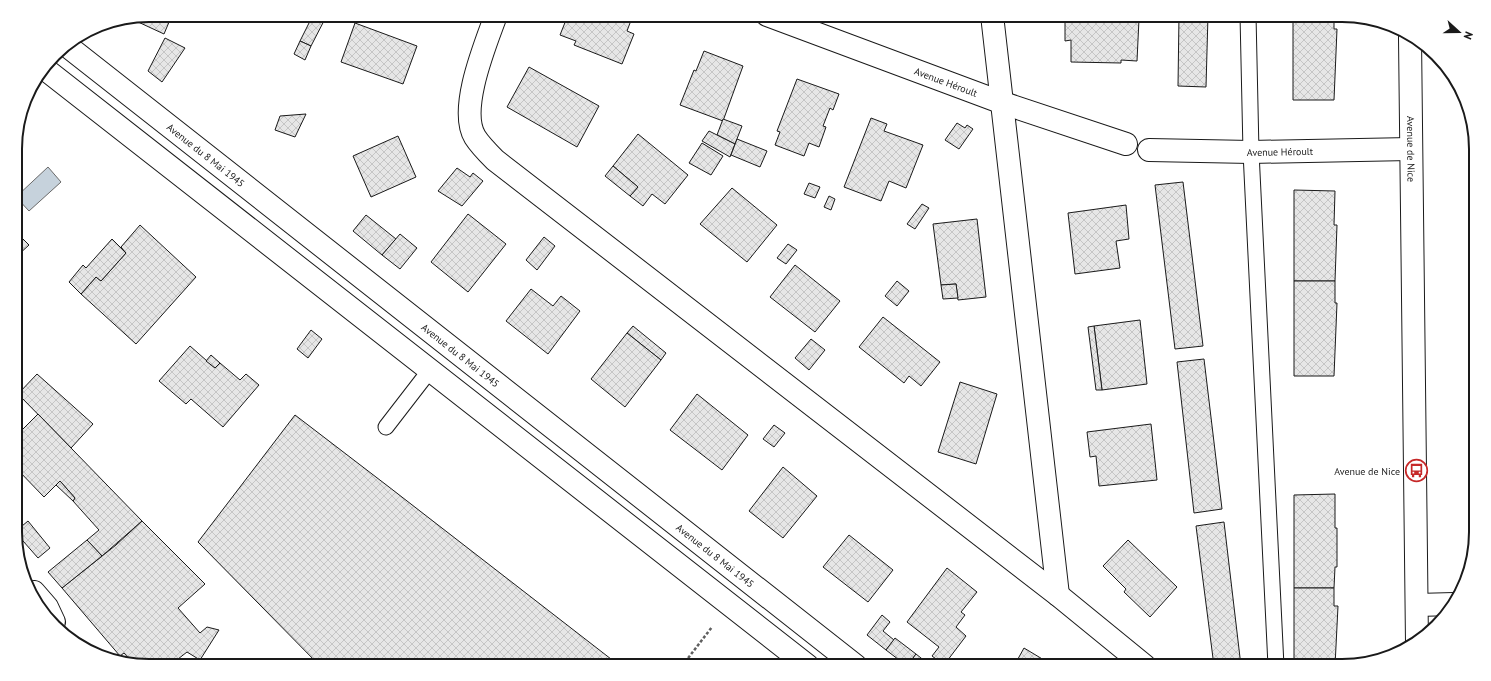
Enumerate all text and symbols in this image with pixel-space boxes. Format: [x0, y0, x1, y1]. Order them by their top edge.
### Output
north arrow [1439, 12, 1479, 52]
text: N [1461, 30, 1476, 41]
street label: Avenue Héroult [913, 64, 980, 100]
street label: Avenue de Nice [1404, 116, 1418, 182]
street label: Avenue du 8 Mai 1945 [164, 120, 248, 190]
street label: Avenue Héroult [1247, 144, 1314, 159]
street label: Avenue du 8 Mai 1945 [419, 321, 502, 390]
bus stop icon: Avenue de Nice [1403, 458, 1429, 484]
place label: Avenue de Nice [1334, 465, 1400, 478]
street label: Avenue du 8 Mai 1945 [674, 521, 757, 590]

